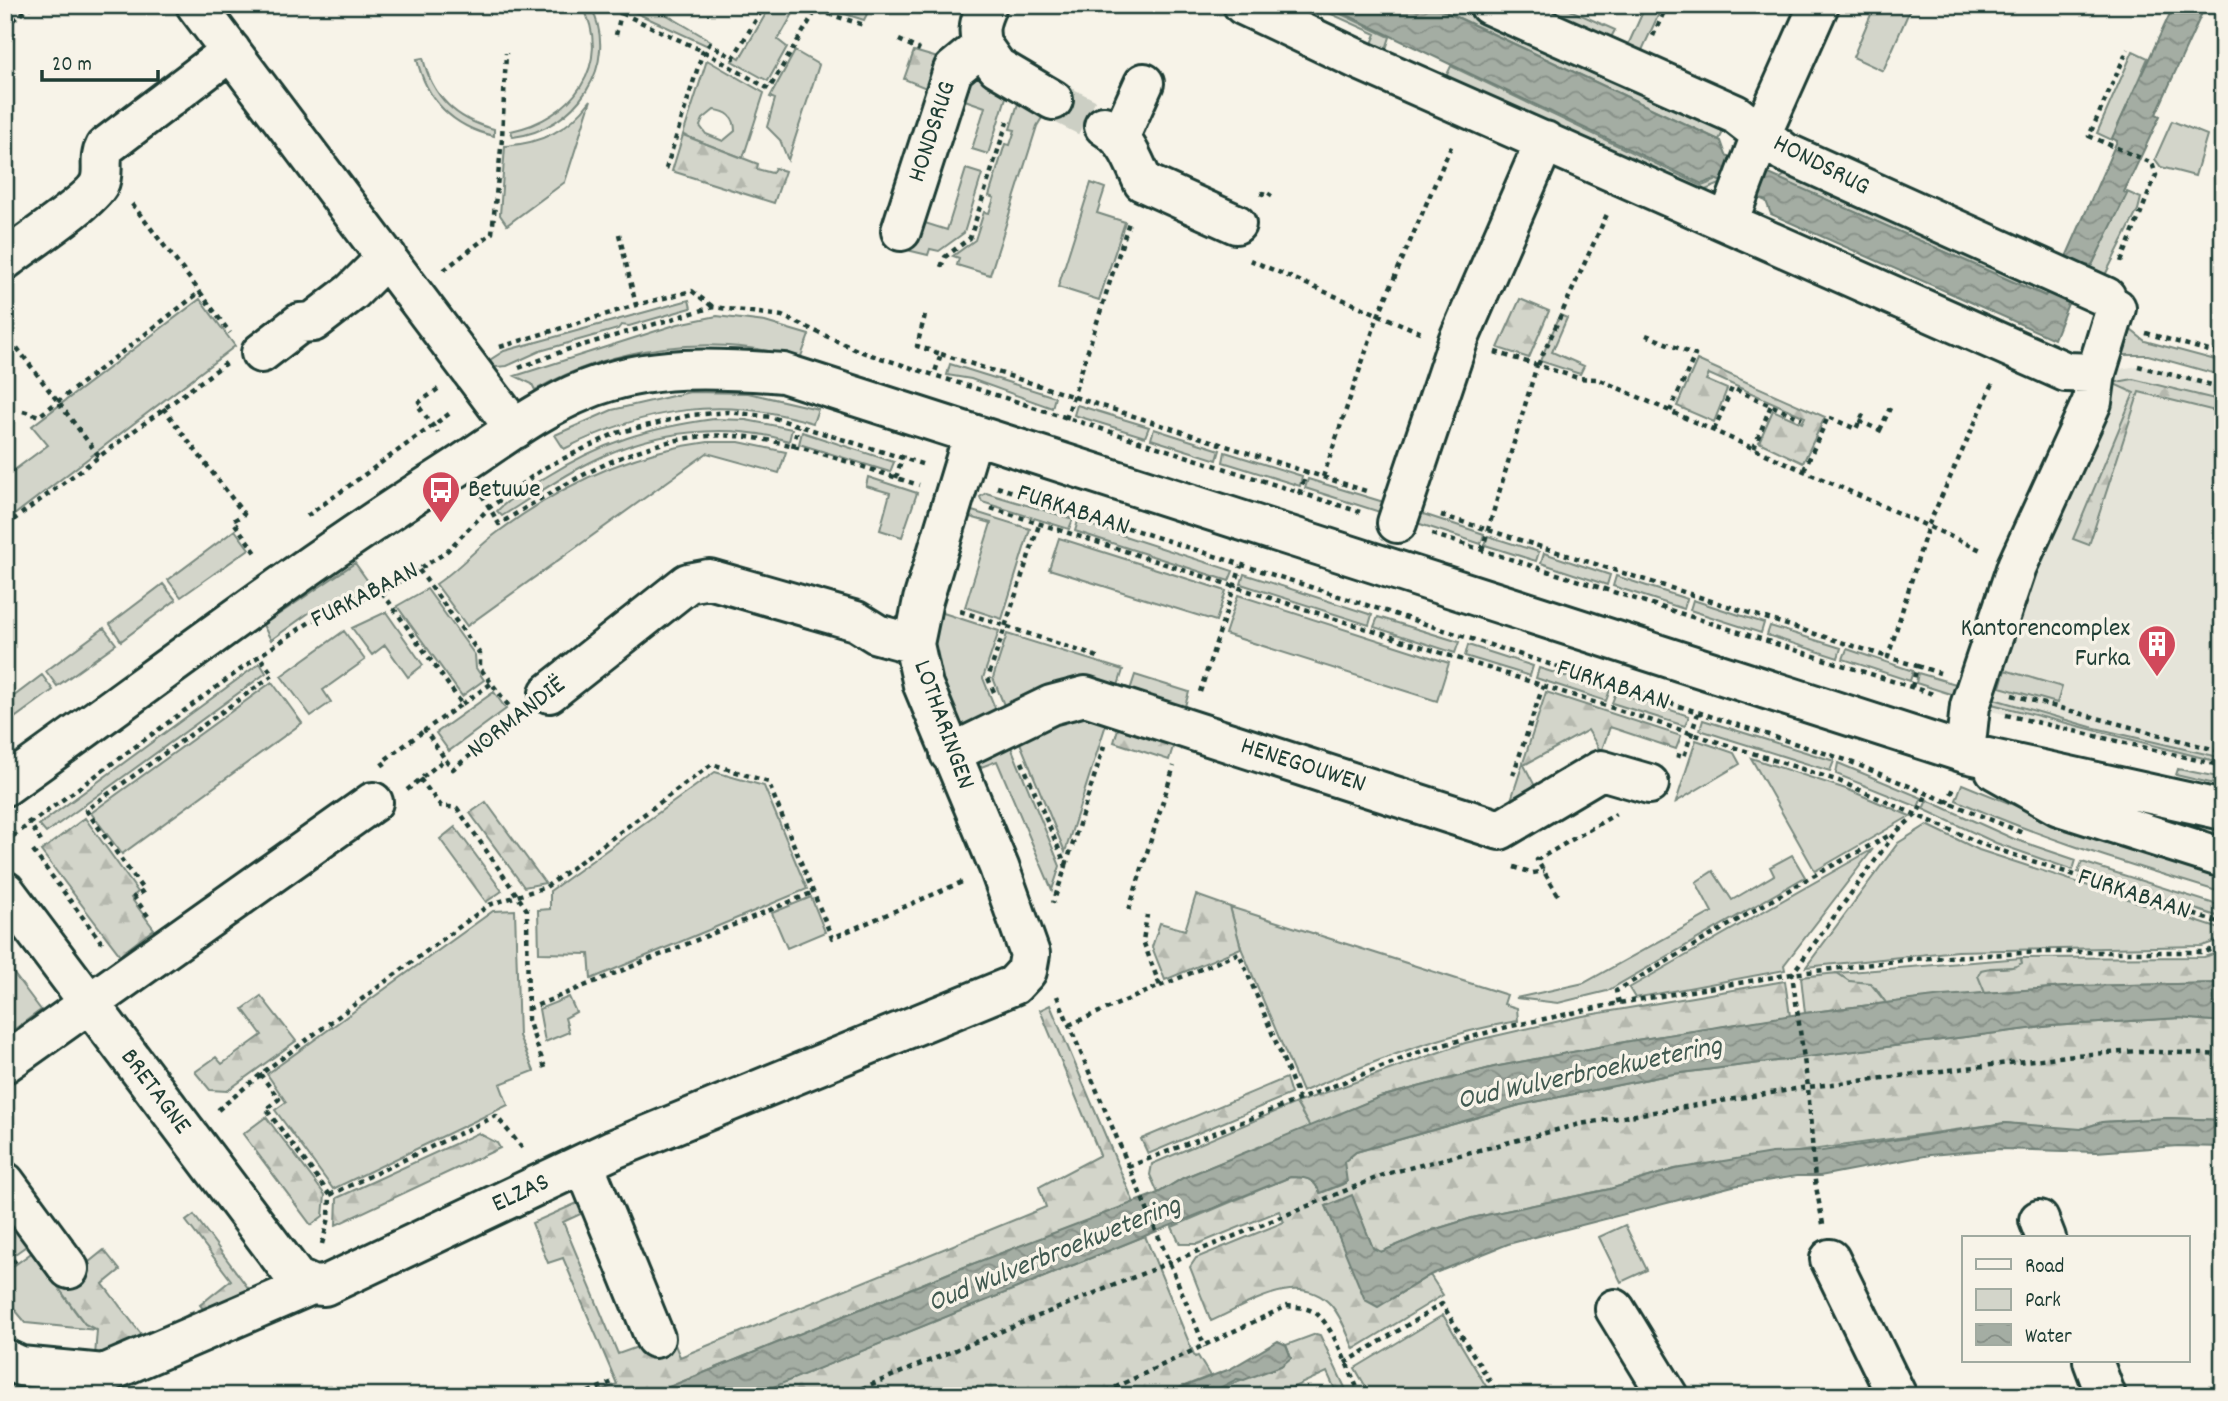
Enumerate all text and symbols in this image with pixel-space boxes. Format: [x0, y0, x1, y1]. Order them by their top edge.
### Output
scale bar [42, 38, 158, 82]
text: 20 m [52, 51, 92, 81]
street label: HONDSRUG [899, 77, 967, 187]
street label: HONDSRUG [1766, 126, 1876, 206]
bus stop icon: Betuwe [420, 469, 462, 524]
place label: Betuwe [468, 472, 541, 509]
street label: FURKABAAN [1012, 475, 1134, 547]
street label: FURKABAAN [305, 553, 425, 639]
place label: Kantorencomplex Furka [1960, 611, 2131, 678]
building icon: Kantorencomplex Furka [2136, 623, 2178, 678]
street label: FURKABAAN [1552, 650, 1674, 722]
street label: LOTHARINGEN [903, 655, 983, 795]
street label: NORMANDIË [460, 668, 574, 768]
street label: HENEGOUWEN [1235, 728, 1371, 804]
street label: FURKABAAN [2073, 859, 2195, 931]
water label: Oud Wulverbroekwetering [1454, 1027, 1727, 1123]
street label: BRETAGNE [110, 1041, 200, 1143]
street label: ELZAS [486, 1165, 556, 1223]
water label: Oud Wulverbroekwetering [923, 1187, 1188, 1325]
legend [1962, 1236, 2190, 1362]
text: Road [2025, 1253, 2064, 1283]
text: Park [2025, 1287, 2061, 1317]
text: Water [2025, 1323, 2072, 1353]

